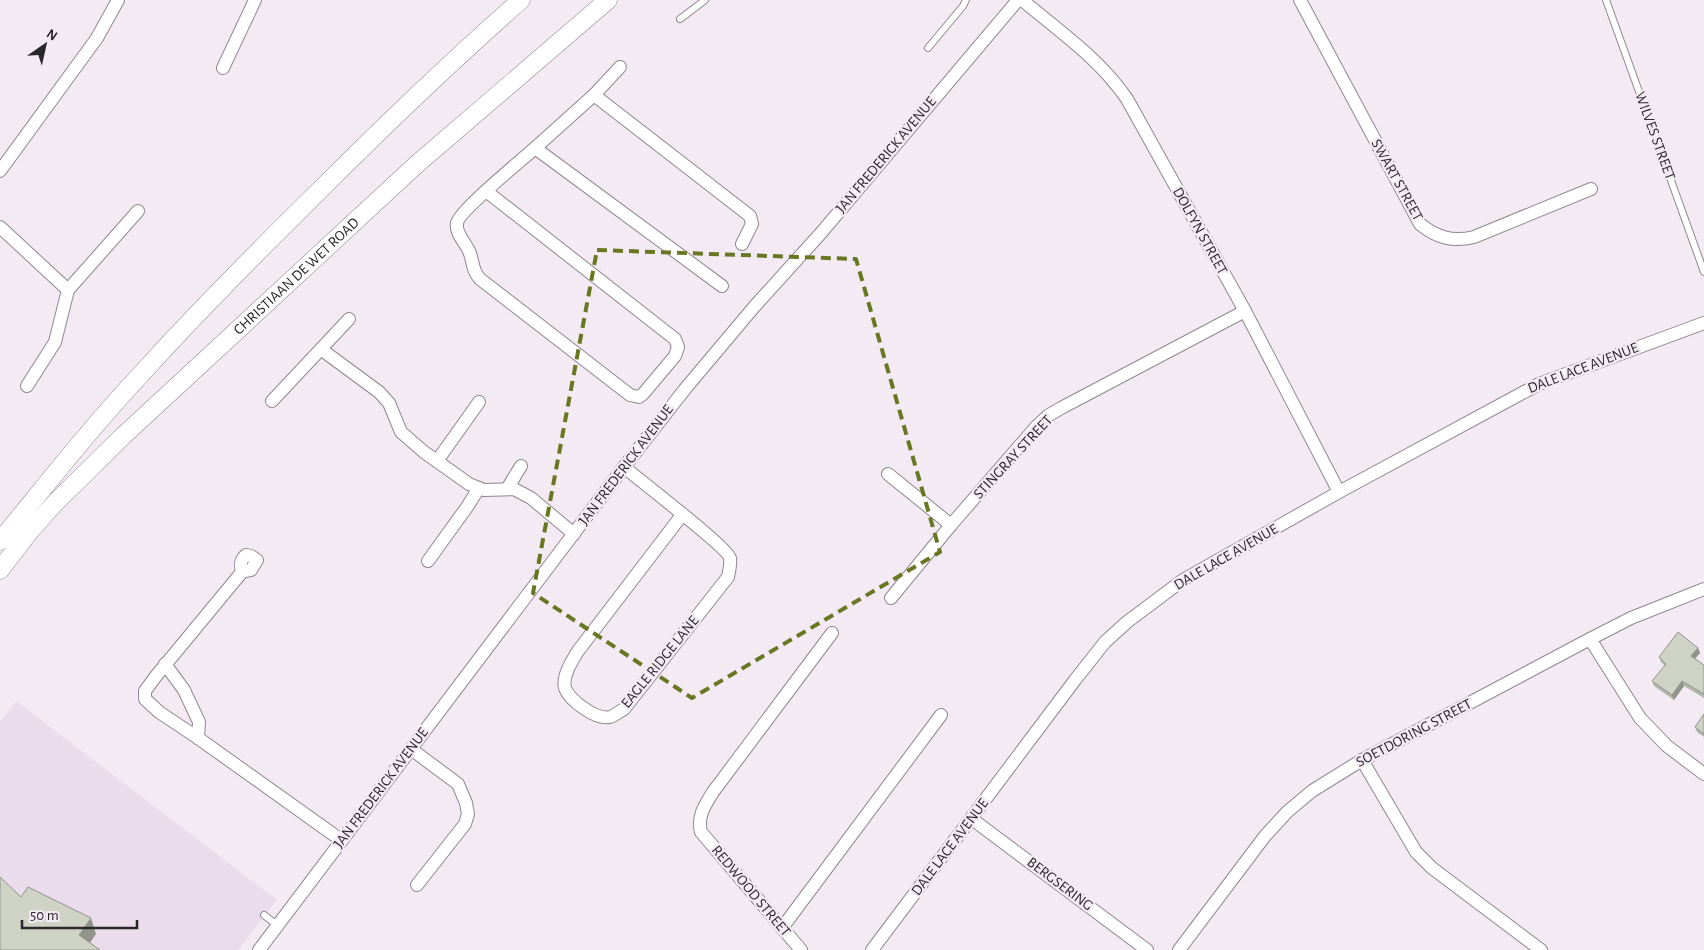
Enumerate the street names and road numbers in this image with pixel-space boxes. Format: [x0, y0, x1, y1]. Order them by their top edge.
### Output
street label: WILVES STREET [1632, 90, 1678, 183]
street label: JAN FREDERICK AVENUE [833, 94, 939, 216]
street label: SWART STREET [1368, 137, 1426, 224]
street label: DOLFYN STREET [1170, 185, 1230, 278]
street label: CHRISTIAAN DE WET ROAD [231, 214, 362, 337]
street label: DALE LACE AVENUE [1526, 340, 1640, 396]
street label: JAN FREDERICK AVENUE [576, 402, 676, 528]
street label: STINGRAY STREET [971, 412, 1056, 502]
street label: DALE LACE AVENUE [1171, 521, 1281, 593]
street label: EAGLE RIDGE LANE [618, 613, 702, 711]
street label: SOETDORING STREET [1354, 696, 1475, 770]
street label: JAN FREDERICK AVENUE [331, 725, 431, 851]
street label: DALE LACE AVENUE [909, 796, 991, 898]
street label: REDWOOD STREET [709, 843, 794, 940]
street label: BERGSERING [1024, 855, 1096, 913]

